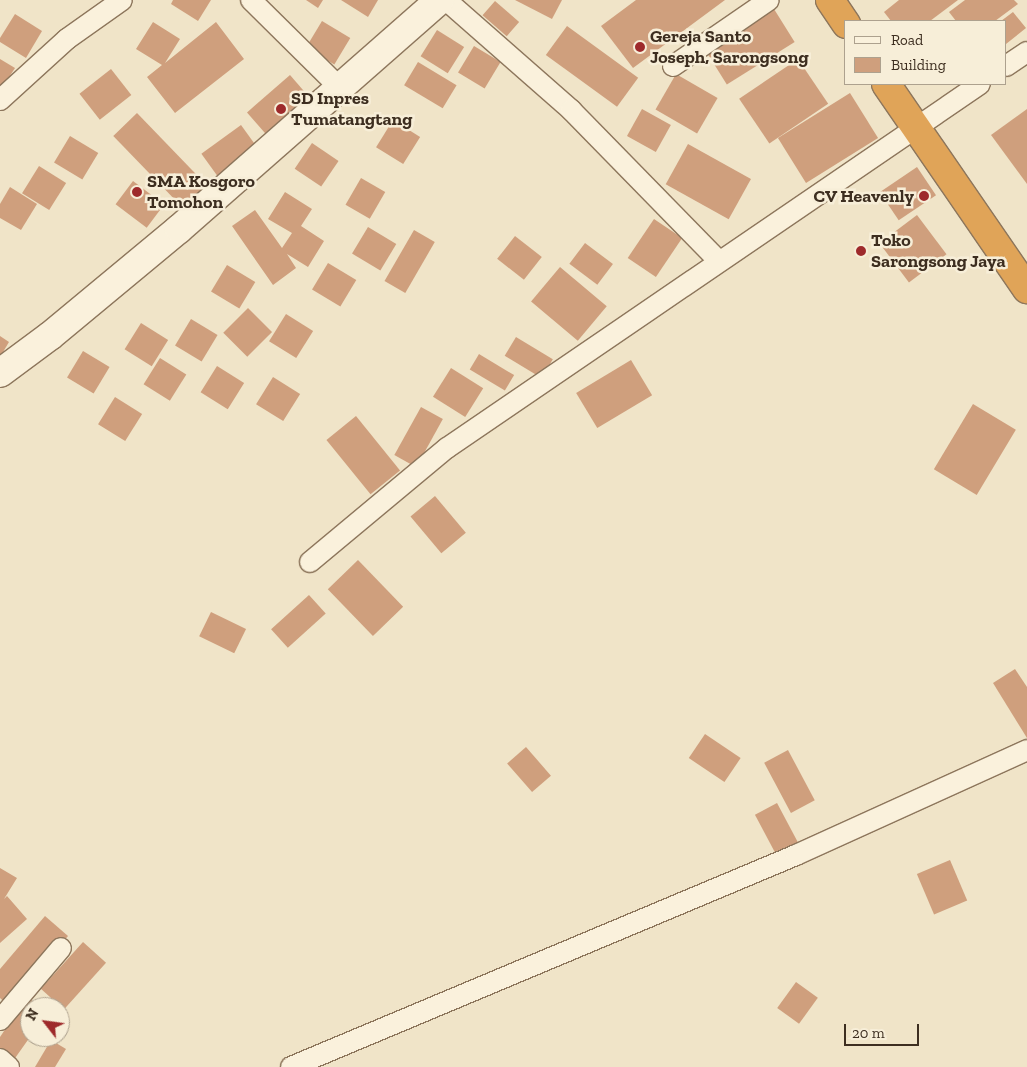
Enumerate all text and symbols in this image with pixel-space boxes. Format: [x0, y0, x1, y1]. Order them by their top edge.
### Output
legend [844, 20, 1007, 85]
place label: Gereja Santo Joseph, Sarongsong [650, 26, 809, 68]
text: Road [891, 31, 923, 49]
marker: Gereja Santo Joseph, Sarongsong [634, 41, 646, 53]
text: Building [891, 56, 946, 74]
place label: SD Inpres Tumatangtang [291, 88, 412, 130]
marker: SD Inpres Tumatangtang [275, 103, 287, 115]
place label: SMA Kosgoro Tomohon [147, 171, 256, 213]
place label: CV Heavenly [813, 185, 914, 207]
marker: SMA Kosgoro Tomohon [131, 186, 143, 198]
marker: CV Heavenly [918, 190, 930, 202]
place label: Toko Sarongsong Jaya [871, 230, 1006, 272]
marker: Toko Sarongsong Jaya [855, 245, 867, 257]
north arrow [20, 997, 70, 1047]
text: N [22, 1006, 42, 1024]
scale bar [847, 1014, 922, 1046]
text: 20 m [852, 1024, 885, 1042]

